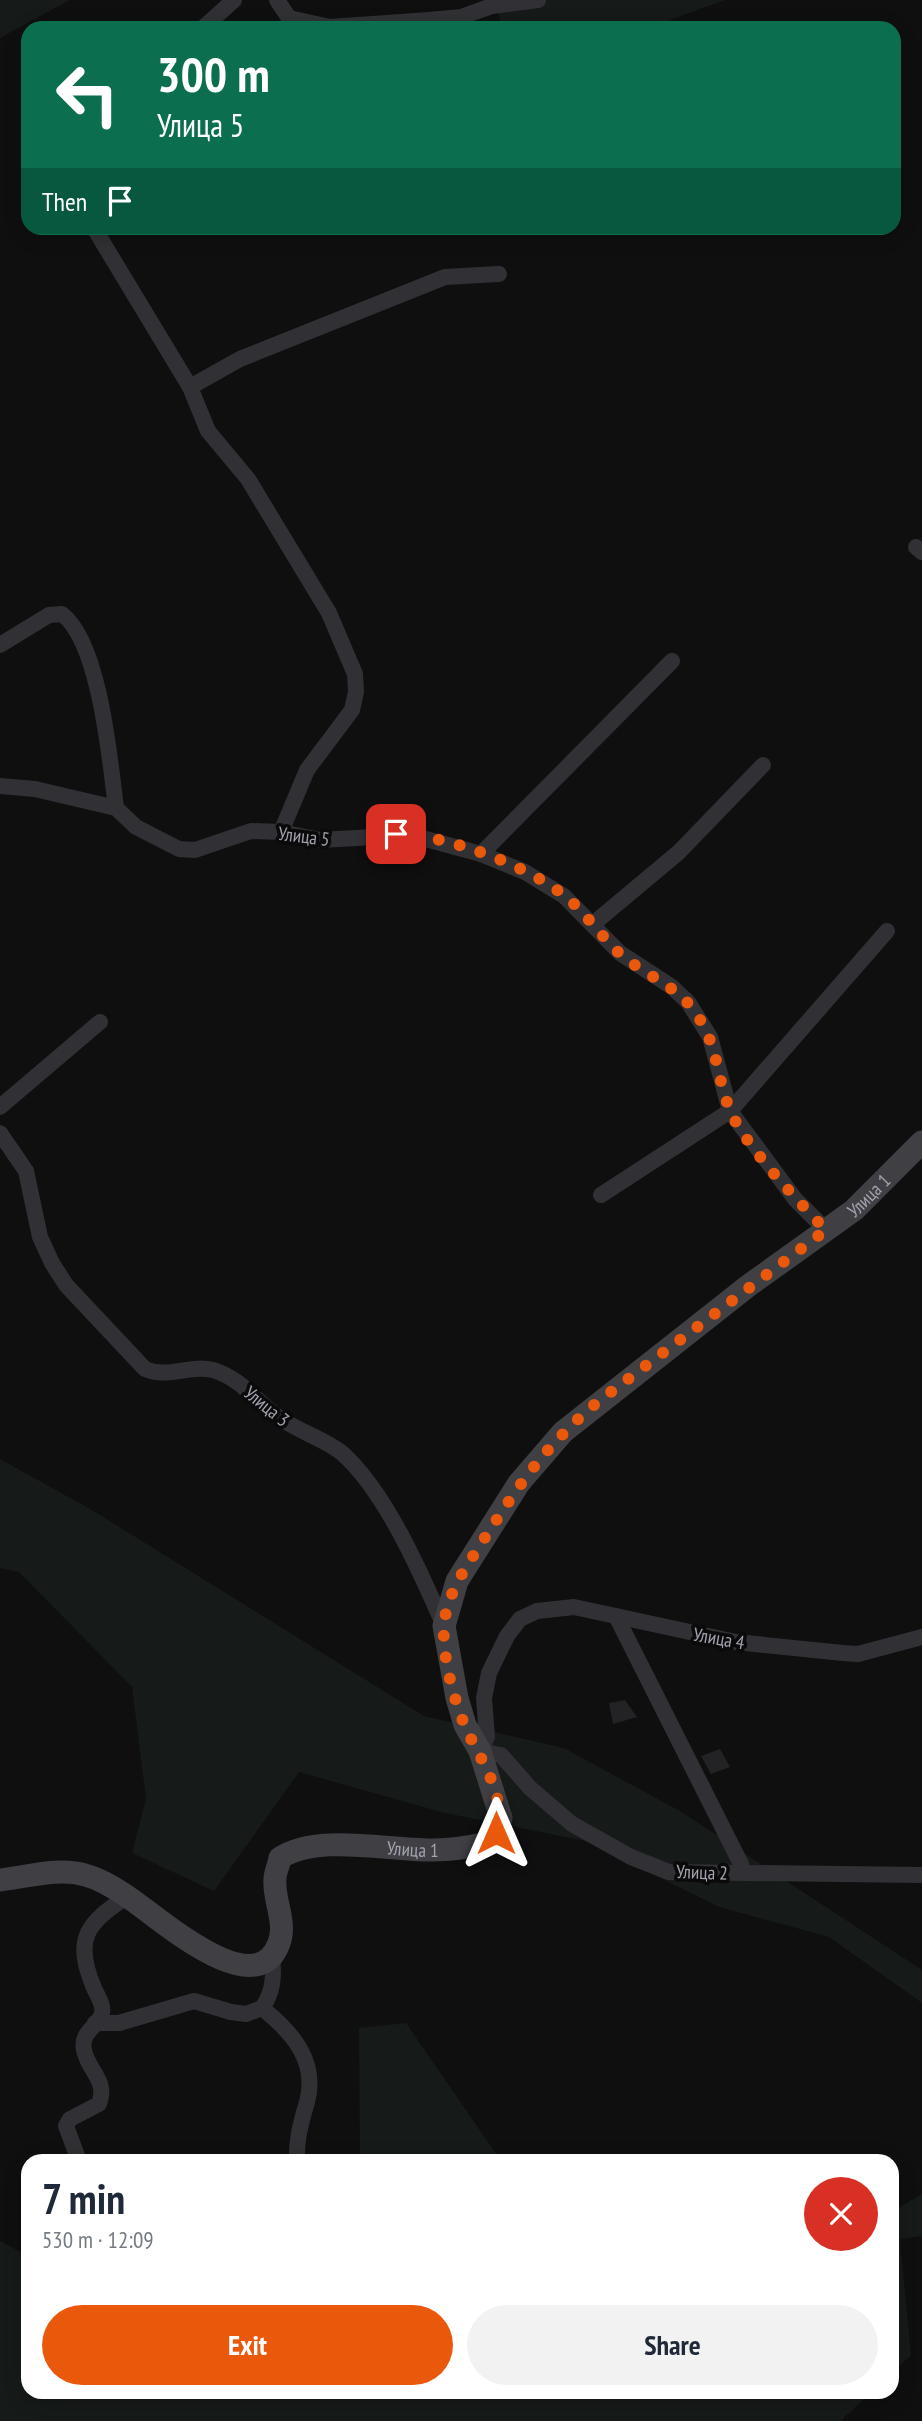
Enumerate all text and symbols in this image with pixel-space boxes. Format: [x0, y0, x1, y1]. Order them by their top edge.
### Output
text: 300 m [157, 42, 270, 106]
icon: left [42, 49, 133, 140]
text: Улица 5 [157, 104, 244, 146]
icon: arrive [101, 182, 139, 220]
text: Then [42, 185, 87, 218]
pin [366, 804, 426, 864]
icon: arrive [377, 815, 415, 853]
street label: Улица 5 [277, 821, 331, 851]
street label: Улица 1 [843, 1169, 895, 1223]
street label: Улица 3 [239, 1380, 295, 1432]
street label: Улица 4 [691, 1622, 747, 1654]
position arrow [459, 1796, 533, 1870]
street label: Улица 1 [386, 1835, 439, 1862]
street label: Улица 2 [676, 1859, 728, 1885]
text: 7 min [42, 2171, 125, 2226]
button: close [804, 2177, 878, 2251]
text: 530 m · 12:09 [42, 2225, 154, 2254]
button: Exit [42, 2305, 453, 2385]
button: Share [467, 2305, 878, 2385]

